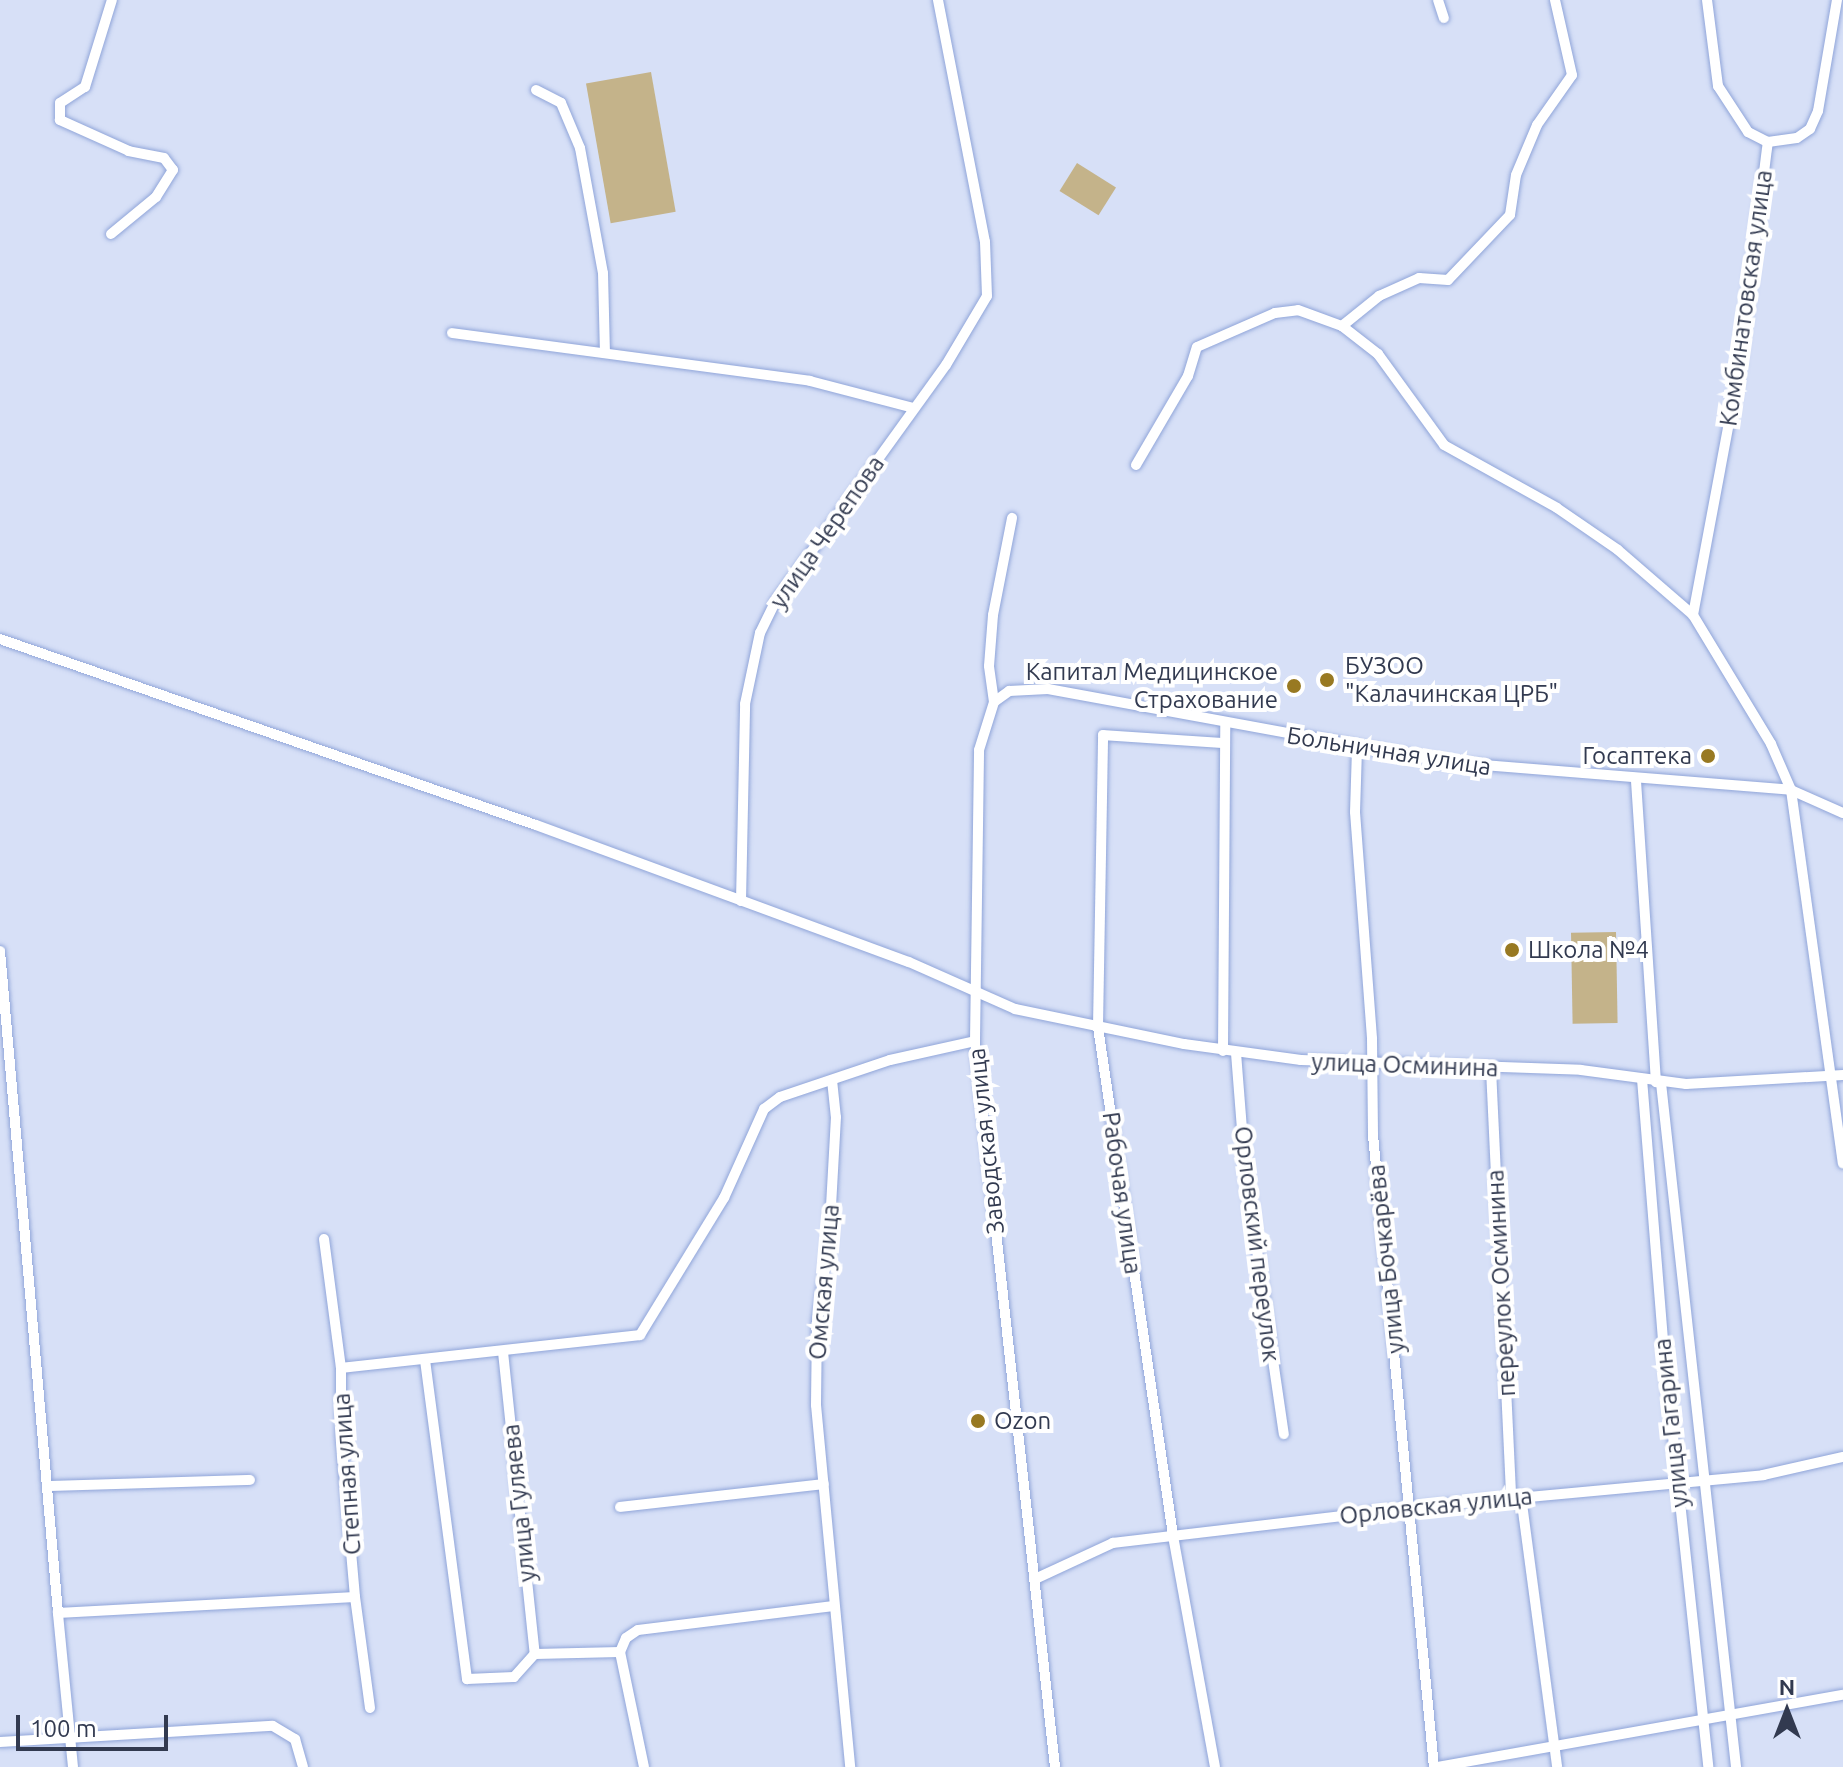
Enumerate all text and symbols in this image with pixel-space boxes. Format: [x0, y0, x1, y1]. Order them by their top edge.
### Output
street label: Комбинатовская улица [1714, 168, 1778, 428]
street label: улица Черепова [764, 450, 890, 614]
place label: БУЗОО "Калачинская ЦРБ" [1345, 652, 1558, 708]
place label: Капитал Медицинское Страхование [1026, 658, 1278, 714]
marker: БУЗОО "Калачинская ЦРБ" [1316, 669, 1338, 691]
marker: Капитал Медицинское Страхование [1285, 677, 1303, 695]
street label: Больничная улица [1285, 721, 1493, 781]
place label: Госаптека [1583, 742, 1692, 770]
marker: Госаптека [1699, 747, 1717, 765]
place label: Школа №4 [1528, 936, 1649, 964]
marker: Школа №4 [1503, 941, 1521, 959]
street label: Заводская улица [962, 1046, 1010, 1236]
street label: улица Осминина [1311, 1047, 1499, 1083]
street label: Рабочая улица [1096, 1110, 1148, 1276]
street label: Орловский переулок [1228, 1124, 1286, 1364]
street label: улица Бочкарёва [1362, 1163, 1410, 1355]
street label: переулок Осминина [1481, 1169, 1521, 1397]
street label: Омская улица [803, 1203, 845, 1361]
street label: улица Гагарина [1648, 1337, 1694, 1509]
street label: Степная улица [327, 1392, 367, 1556]
place label: Ozon [994, 1407, 1051, 1435]
marker: Ozon [969, 1412, 987, 1430]
street label: улица Гуляева [496, 1422, 542, 1584]
street label: Орловская улица [1338, 1482, 1534, 1530]
north arrow [1747, 1671, 1827, 1751]
text: N [1779, 1674, 1795, 1699]
scale bar [20, 1699, 172, 1749]
text: 100 m [30, 1715, 97, 1742]

